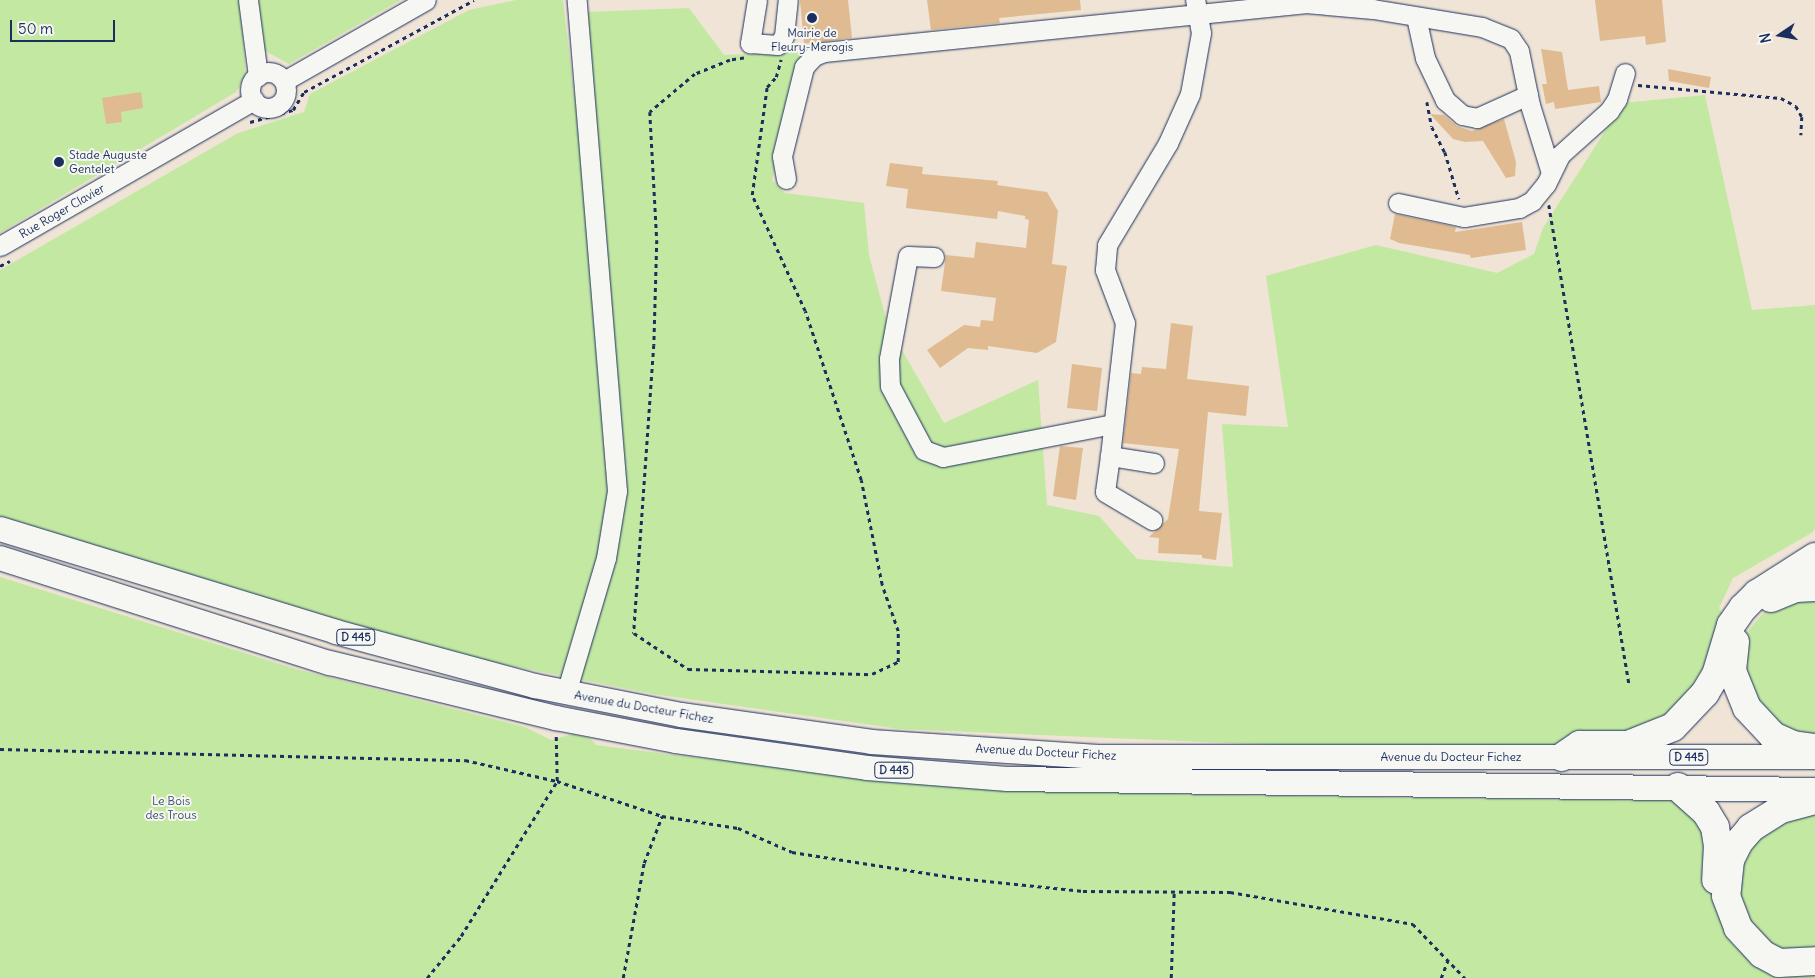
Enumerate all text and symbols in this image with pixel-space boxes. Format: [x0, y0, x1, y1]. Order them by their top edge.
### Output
scale bar [12, 10, 118, 42]
north arrow [1755, 10, 1805, 60]
marker: Mairie de Fleury-Merogis [806, 12, 818, 24]
text: 50 m [18, 19, 53, 38]
place label: Mairie de Fleury-Merogis [771, 26, 853, 54]
text: N [1756, 32, 1775, 45]
place label: Stade Auguste Gentelet [69, 148, 147, 176]
marker: Stade Auguste Gentelet [53, 156, 65, 168]
street label: Rue Roger Clavier [17, 181, 107, 241]
road number: D 445 [336, 628, 376, 646]
street label: Avenue du Docteur Fichez [573, 688, 715, 726]
street label: Avenue du Docteur Fichez [975, 741, 1117, 763]
road number: D 445 [1669, 749, 1709, 766]
street label: Avenue du Docteur Fichez [1380, 750, 1522, 764]
road number: D 445 [874, 762, 914, 778]
park label: Le Bois des Trous [145, 794, 197, 822]

